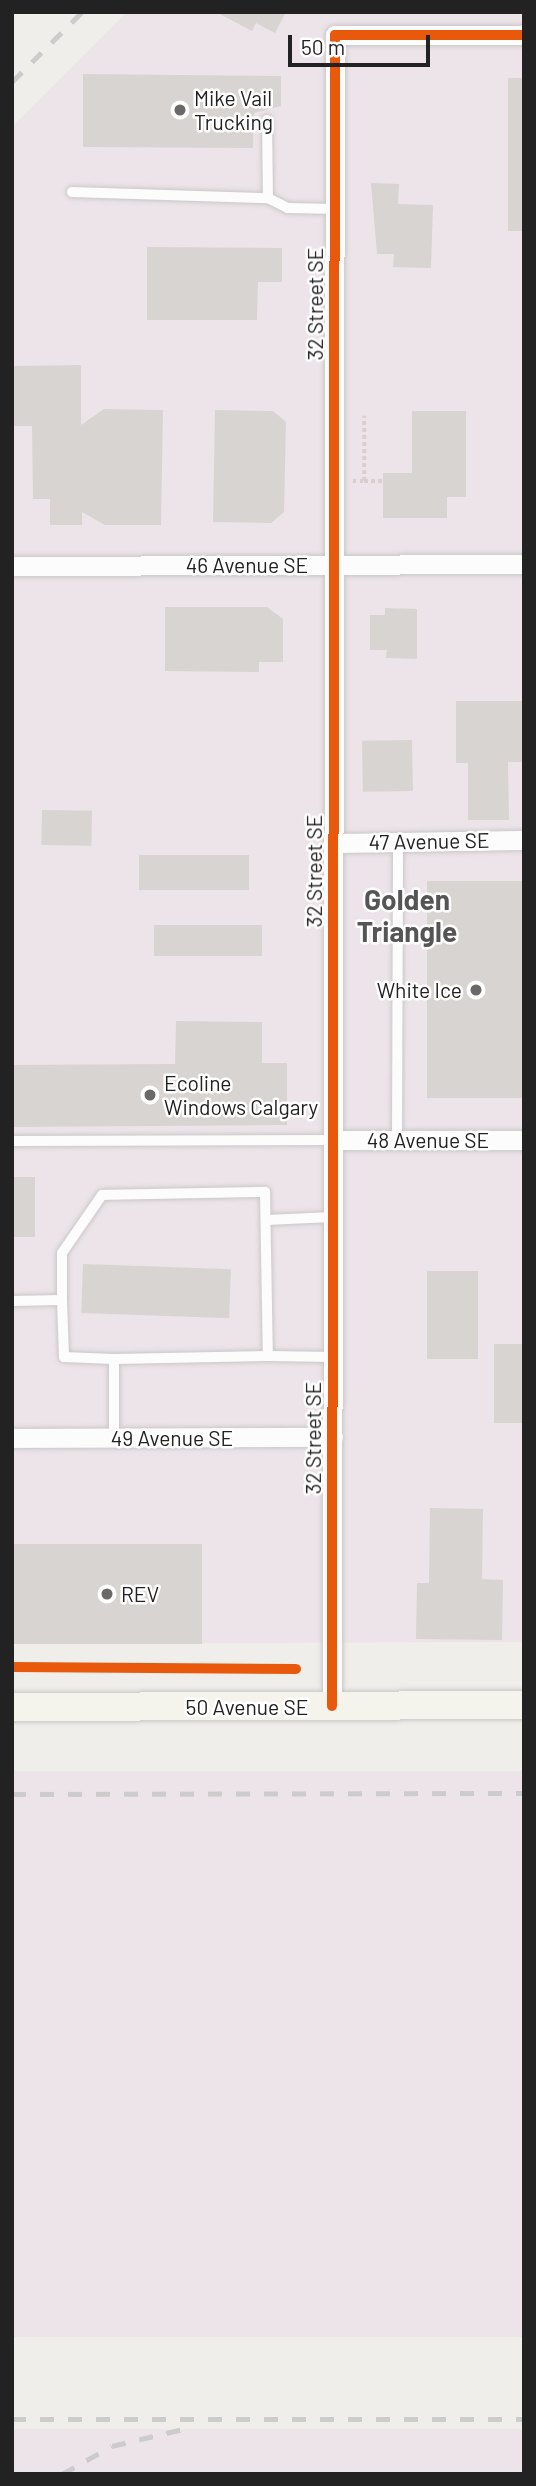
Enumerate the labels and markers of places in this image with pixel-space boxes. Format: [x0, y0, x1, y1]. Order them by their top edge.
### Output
place label: Mike Vail Trucking [194, 85, 273, 135]
marker: Mike Vail Trucking [172, 102, 188, 118]
place label: White Ice [377, 977, 462, 1003]
marker: White Ice [468, 982, 484, 998]
place label: Ecoline Windows Calgary [164, 1070, 318, 1120]
marker: Ecoline Windows Calgary [142, 1087, 158, 1103]
place label: REV [121, 1581, 159, 1607]
marker: REV [99, 1586, 115, 1602]

